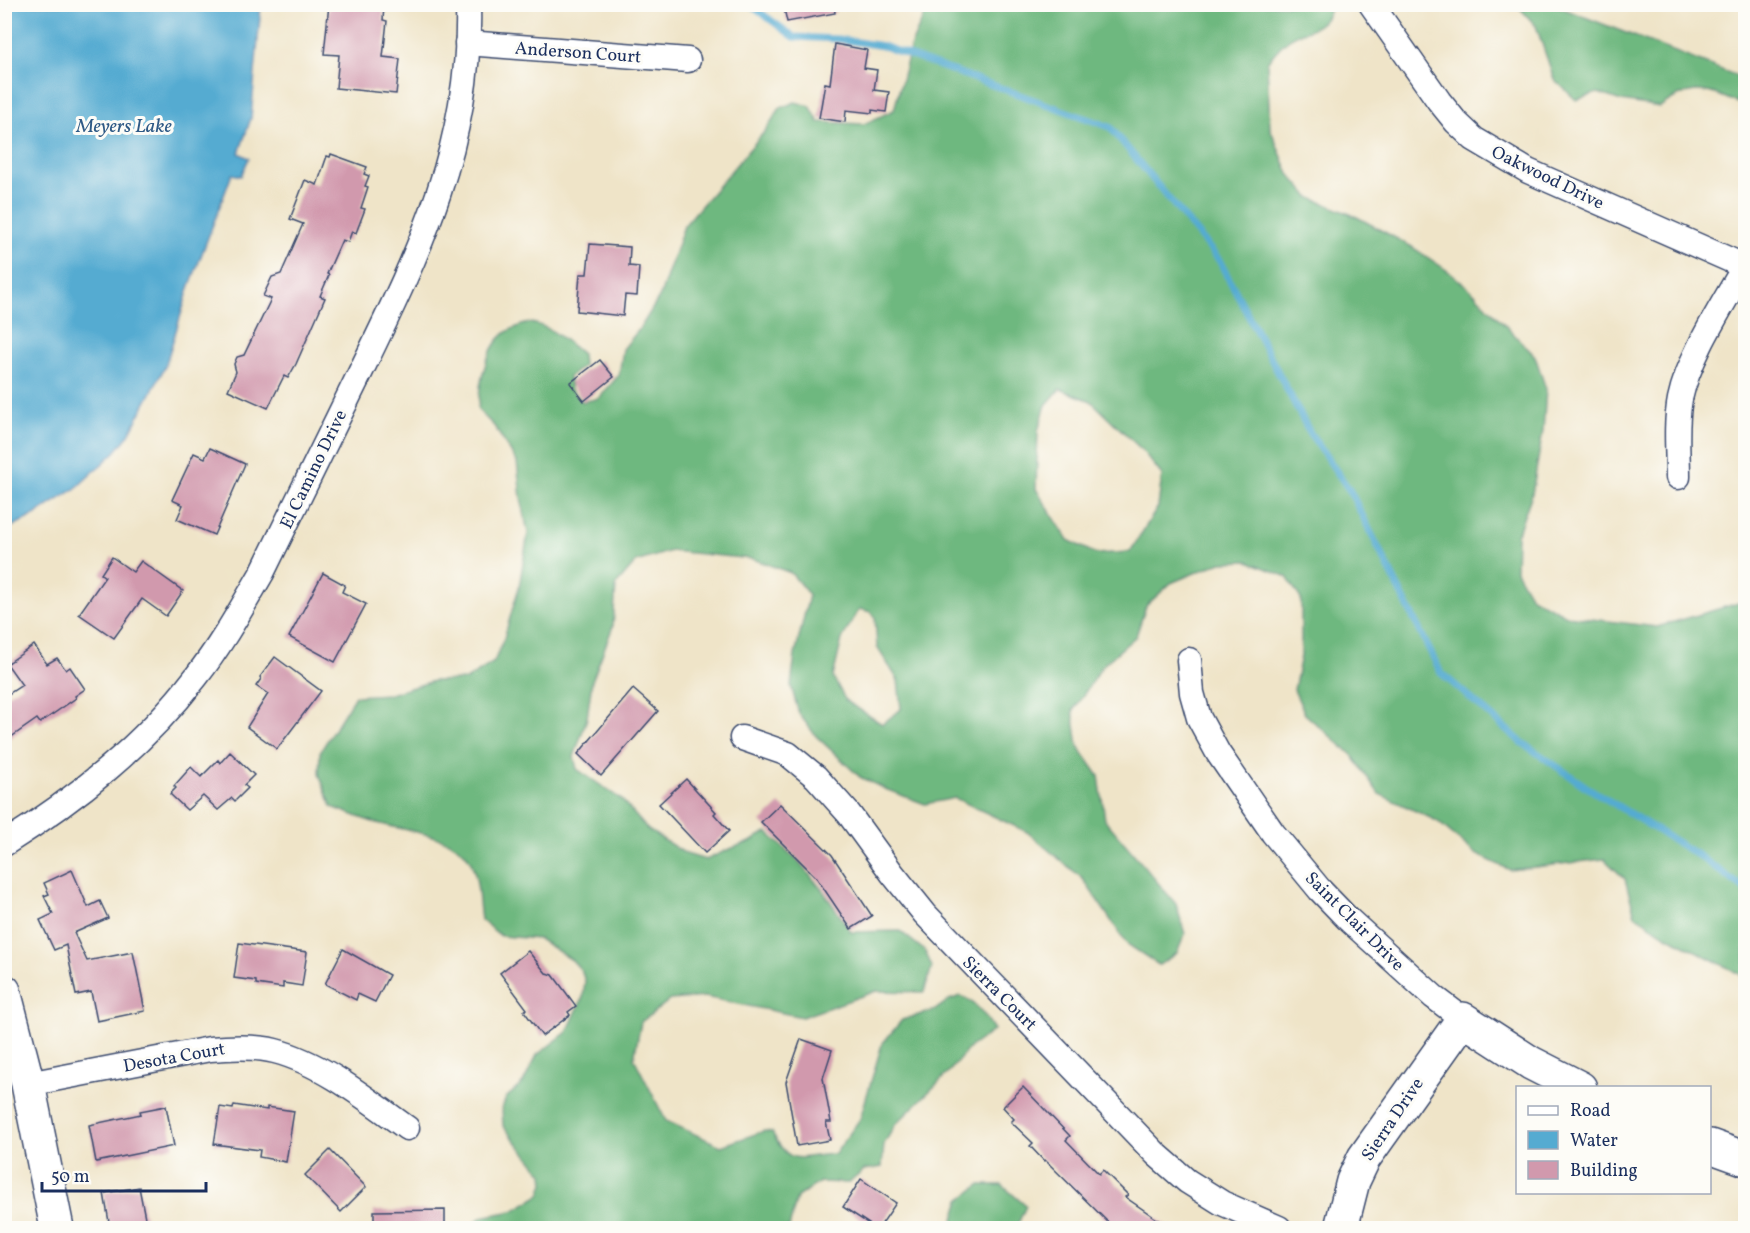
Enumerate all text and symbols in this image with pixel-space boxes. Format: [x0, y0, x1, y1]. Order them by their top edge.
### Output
street label: Anderson Court [514, 37, 642, 70]
water label: Meyers Lake [75, 113, 173, 141]
street label: Oakwood Drive [1487, 140, 1608, 216]
street label: El Camino Drive [275, 406, 354, 533]
street label: Saint Clair Drive [1299, 867, 1409, 977]
street label: Sierra Court [956, 951, 1042, 1037]
street label: Desota Court [121, 1037, 227, 1080]
street label: Sierra Drive [1356, 1073, 1430, 1166]
legend [1516, 1086, 1711, 1194]
text: Road [1570, 1099, 1611, 1124]
text: Water [1570, 1129, 1618, 1154]
scale bar [42, 1155, 206, 1193]
text: Building [1570, 1159, 1638, 1184]
text: 50 m [51, 1165, 90, 1190]

